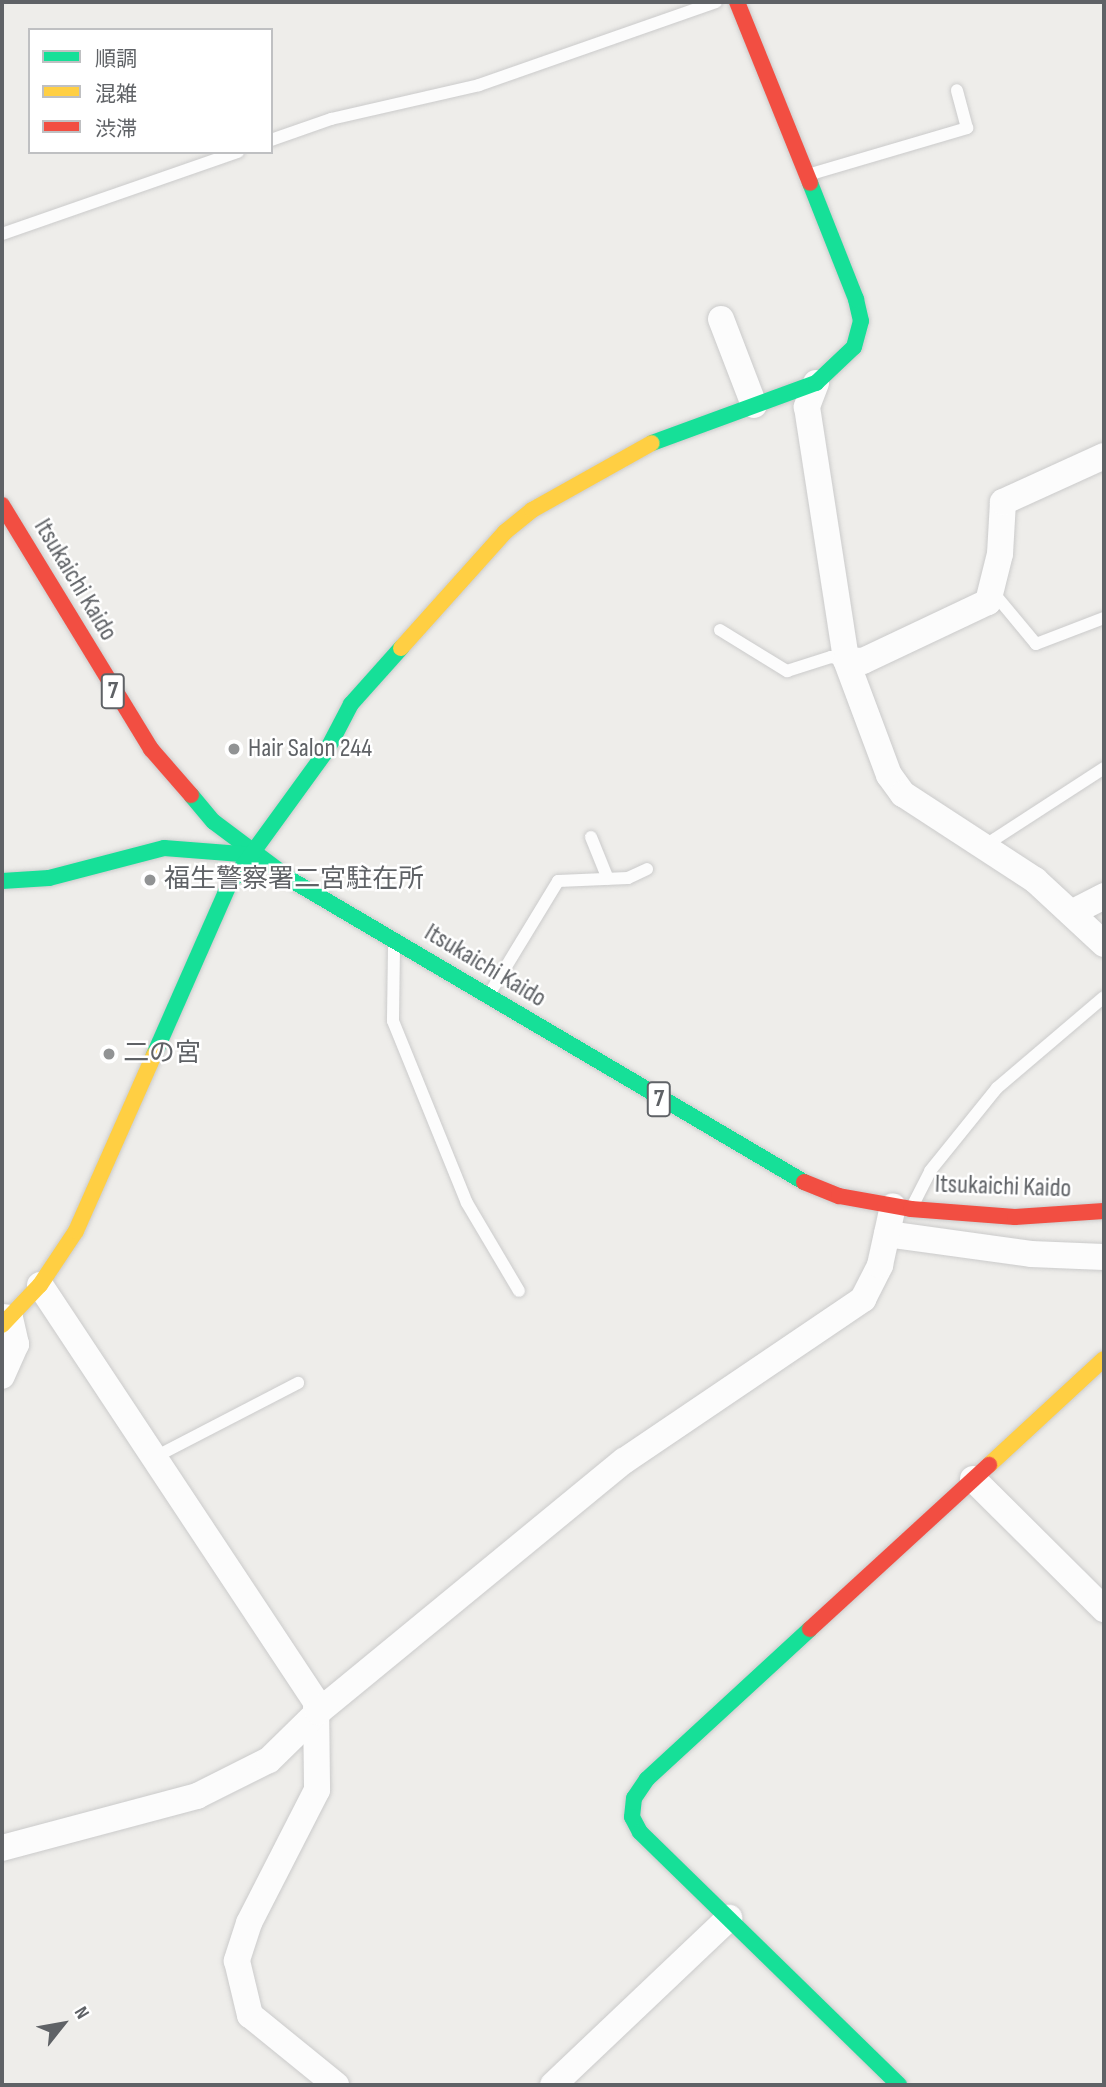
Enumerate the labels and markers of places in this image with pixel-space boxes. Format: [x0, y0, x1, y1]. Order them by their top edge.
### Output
place label: Hair Salon 244 [248, 733, 372, 765]
marker: Hair Salon 244 [226, 741, 242, 757]
place label: 福生警察署二宮駐在所 [164, 864, 424, 896]
marker: 福生警察署二宮駐在所 [142, 872, 158, 888]
place label: 二の宮 [123, 1038, 201, 1070]
marker: 二の宮 [101, 1046, 117, 1062]

